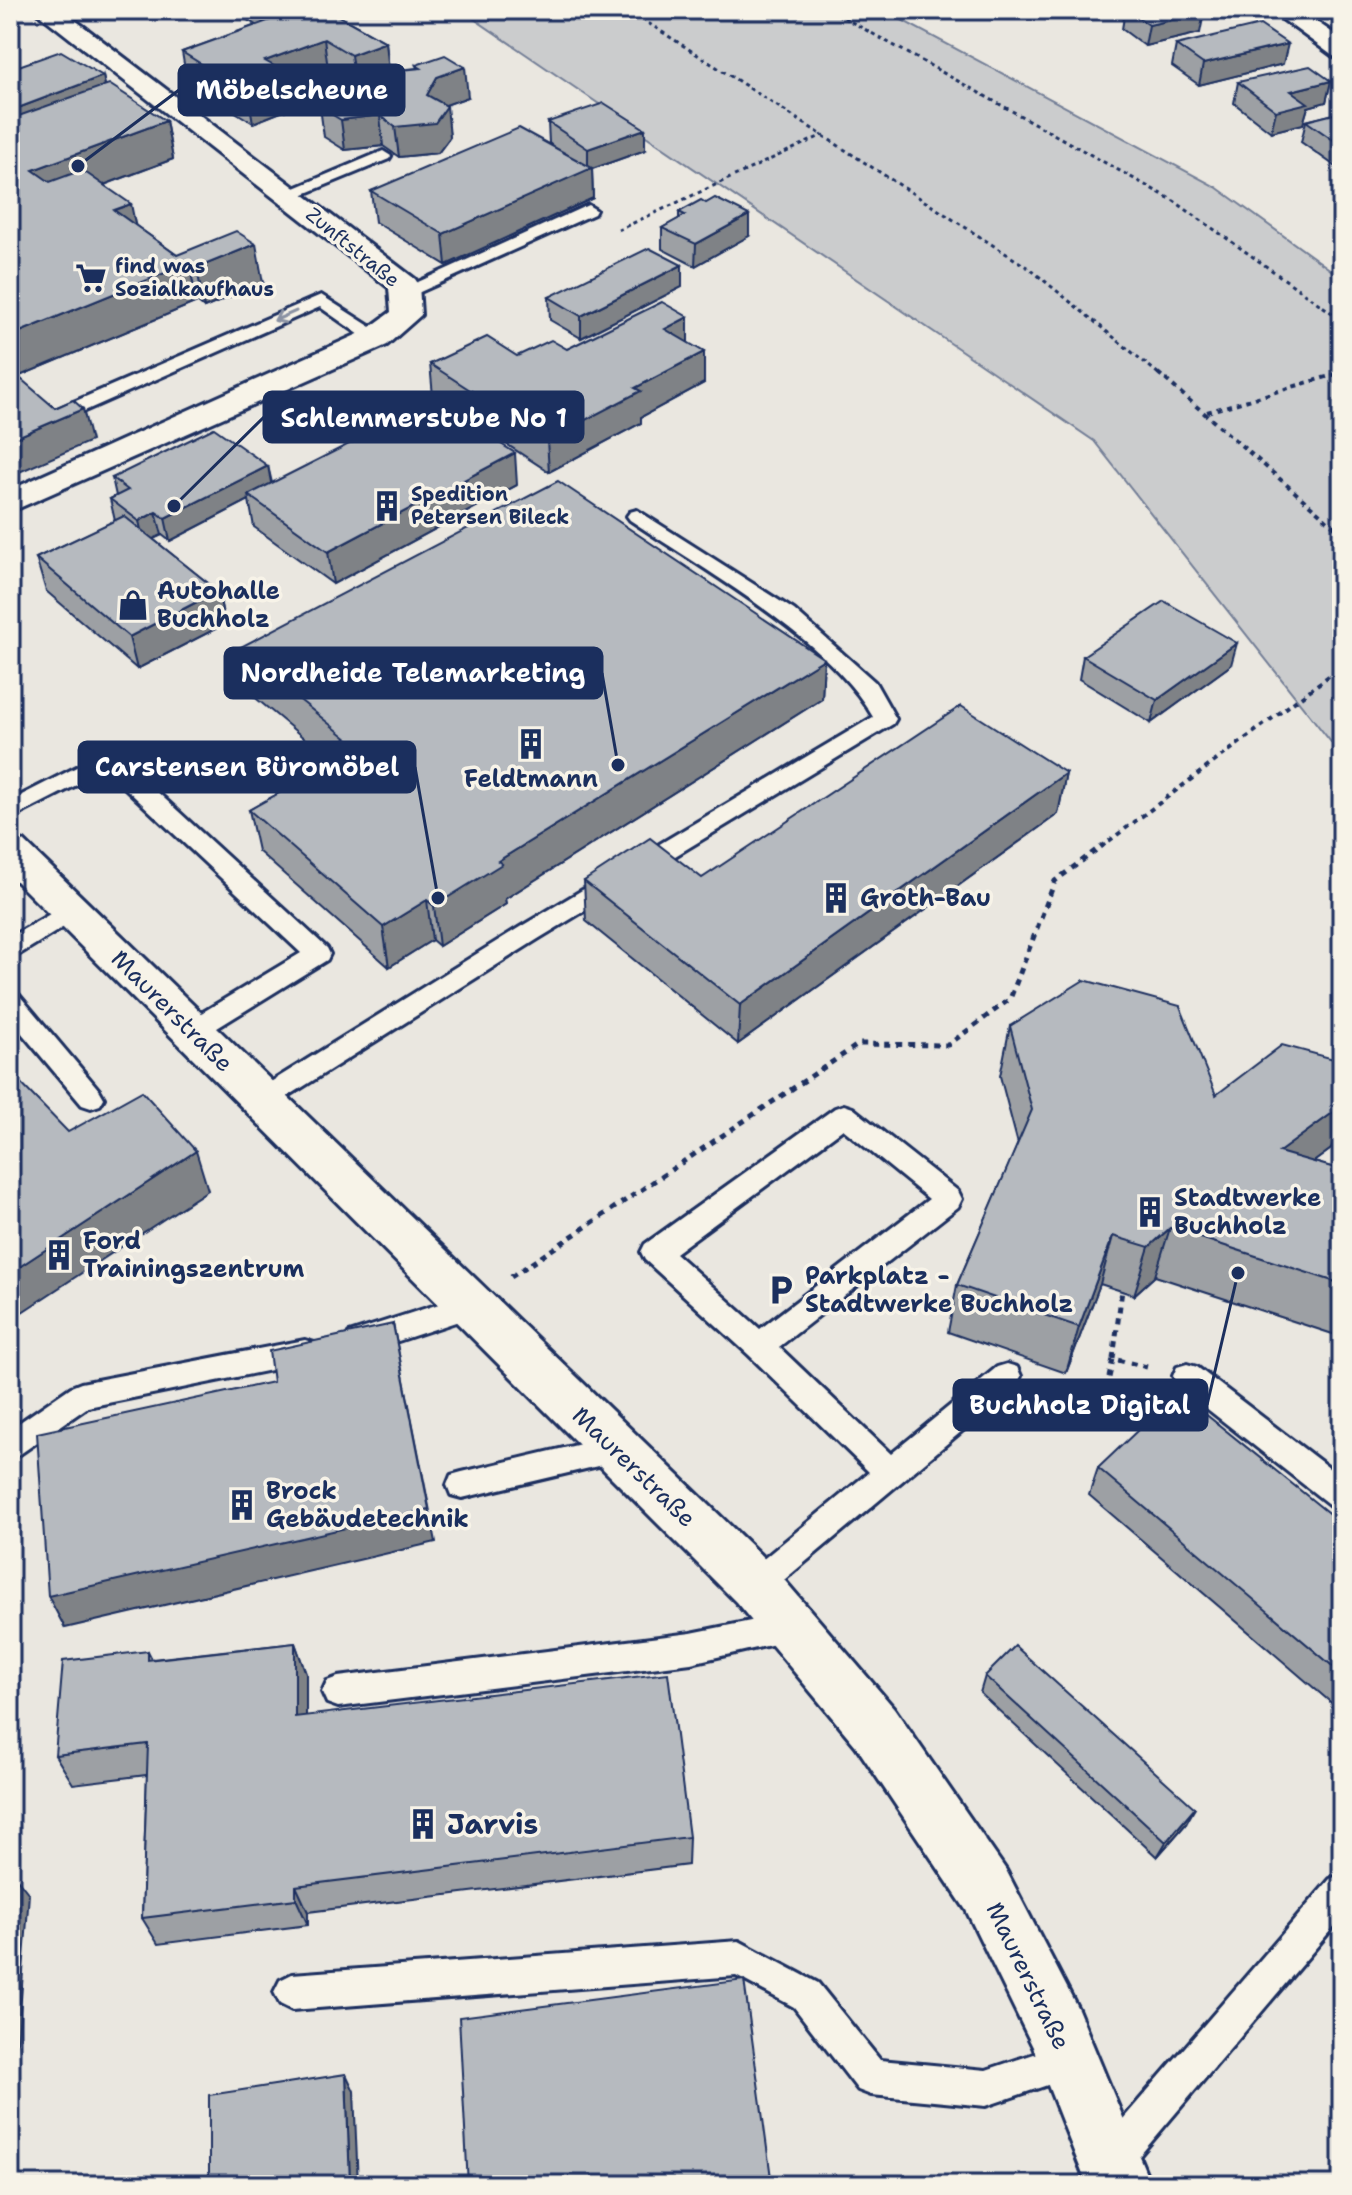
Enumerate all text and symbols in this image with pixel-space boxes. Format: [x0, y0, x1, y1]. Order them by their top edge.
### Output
callout: Möbelscheune [179, 65, 404, 115]
text: Möbelscheune [196, 72, 388, 107]
street label: Zunftstraße [301, 201, 405, 293]
place label: find was Sozialkaufhaus [115, 253, 274, 302]
supermarket icon: find was Sozialkaufhaus [74, 261, 108, 295]
one-way arrow [273, 309, 298, 324]
callout: Schlemmerstube No 1 [264, 392, 583, 442]
text: Schlemmerstube No 1 [281, 400, 567, 435]
place label: Spedition Petersen Bileck [411, 481, 569, 530]
building icon: Spedition Petersen Bileck [370, 489, 404, 523]
place label: Autohalle Buchholz [157, 575, 280, 635]
shop icon: Autohalle Buchholz [116, 588, 150, 622]
callout: Nordheide Telemarketing [225, 648, 602, 698]
text: Nordheide Telemarketing [241, 655, 586, 690]
building icon: Feldtmann [514, 727, 548, 761]
callout: Carstensen Büromöbel [79, 742, 415, 792]
text: Carstensen Büromöbel [95, 749, 399, 784]
place label: Feldtmann [464, 763, 598, 795]
building icon: Groth-Bau [819, 881, 853, 915]
place label: Groth-Bau [860, 882, 991, 914]
street label: Maurerstraße [104, 943, 240, 1079]
place label: Stadtwerke Buchholz [1174, 1182, 1321, 1242]
building icon: Stadtwerke Buchholz [1133, 1195, 1167, 1229]
place label: Ford Trainingszentrum [83, 1225, 305, 1285]
building icon: Ford Trainingszentrum [42, 1238, 76, 1272]
place label: Parkplatz - Stadtwerke Buchholz [805, 1260, 1073, 1320]
parking icon: Parkplatz - Stadtwerke Buchholz [764, 1273, 798, 1307]
callout: Buchholz Digital [954, 1380, 1207, 1430]
text: Buchholz Digital [969, 1387, 1191, 1422]
street label: Maurerstraße [565, 1400, 703, 1534]
place label: Brock Gebäudetechnik [266, 1475, 469, 1535]
building icon: Brock Gebäudetechnik [225, 1488, 259, 1522]
place label: Jarvis [447, 1805, 538, 1843]
building icon: Jarvis [406, 1807, 440, 1841]
street label: Maurerstraße [978, 1897, 1078, 2055]

